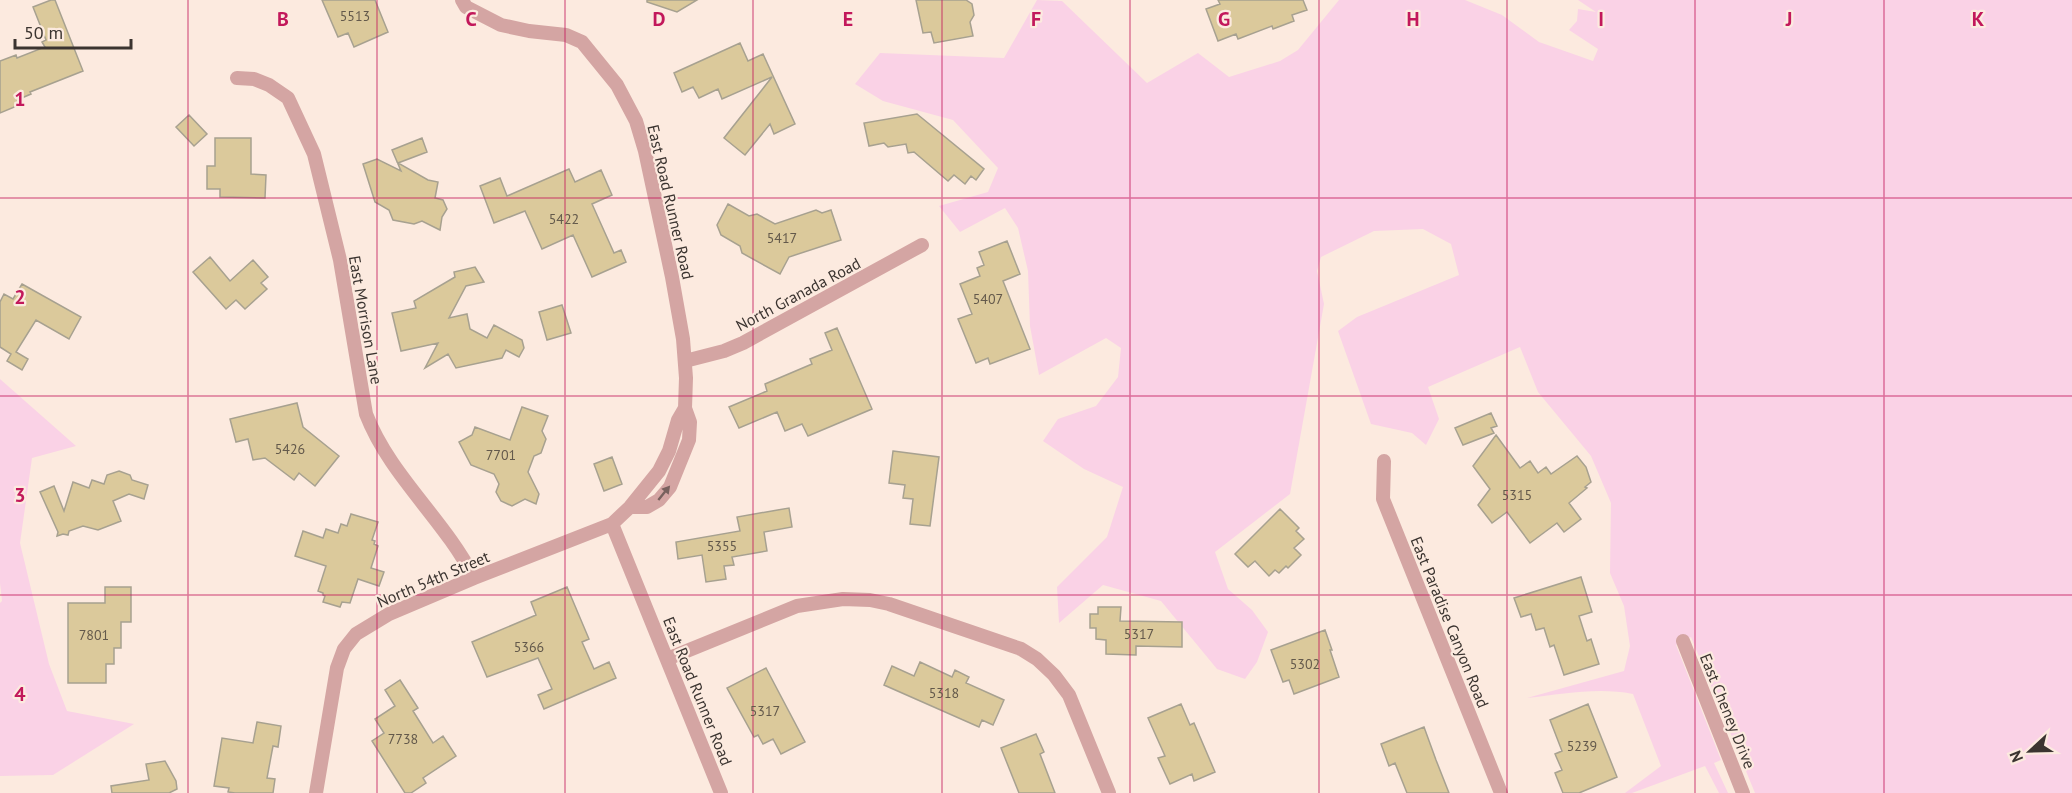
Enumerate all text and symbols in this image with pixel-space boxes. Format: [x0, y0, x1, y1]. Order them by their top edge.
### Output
text: B [277, 6, 289, 32]
text: C [465, 6, 477, 32]
text: D [653, 6, 666, 32]
text: E [843, 6, 853, 32]
text: F [1031, 6, 1041, 32]
text: G [1218, 6, 1230, 32]
text: H [1406, 6, 1420, 32]
text: I [1598, 6, 1604, 32]
text: J [1785, 6, 1792, 32]
text: K [1972, 6, 1985, 32]
house number: 5513 [340, 7, 370, 25]
scale bar [15, 12, 130, 50]
text: 50 m [24, 21, 63, 44]
text: 1 [14, 86, 26, 112]
street label: East Road Runner Road [643, 123, 699, 281]
house number: 5422 [549, 210, 579, 228]
house number: 5417 [767, 229, 797, 247]
street label: North Granada Road [732, 253, 864, 335]
street label: East Morrison Lane [345, 254, 387, 386]
text: 2 [14, 284, 26, 310]
house number: 5407 [973, 290, 1003, 308]
house number: 5426 [275, 440, 305, 458]
house number: 7701 [486, 446, 516, 464]
text: 3 [14, 482, 26, 508]
one-way arrow [658, 485, 671, 501]
house number: 5315 [1502, 486, 1532, 504]
street label: East Paradise Canyon Road [1406, 533, 1494, 711]
house number: 5355 [707, 537, 737, 555]
street label: North 54th Street [374, 546, 493, 612]
street label: East Road Runner Road [659, 614, 737, 768]
house number: 5317 [1124, 625, 1154, 643]
house number: 7801 [79, 626, 109, 644]
house number: 5366 [514, 638, 544, 656]
street label: East Cheney Drive [1696, 650, 1760, 772]
house number: 5302 [1290, 655, 1320, 673]
text: 4 [14, 681, 26, 707]
house number: 5318 [929, 684, 959, 702]
house number: 5317 [750, 702, 780, 720]
north arrow [2000, 721, 2060, 781]
house number: 7738 [388, 730, 418, 748]
house number: 5239 [1567, 737, 1597, 755]
text: N [2005, 748, 2027, 765]

